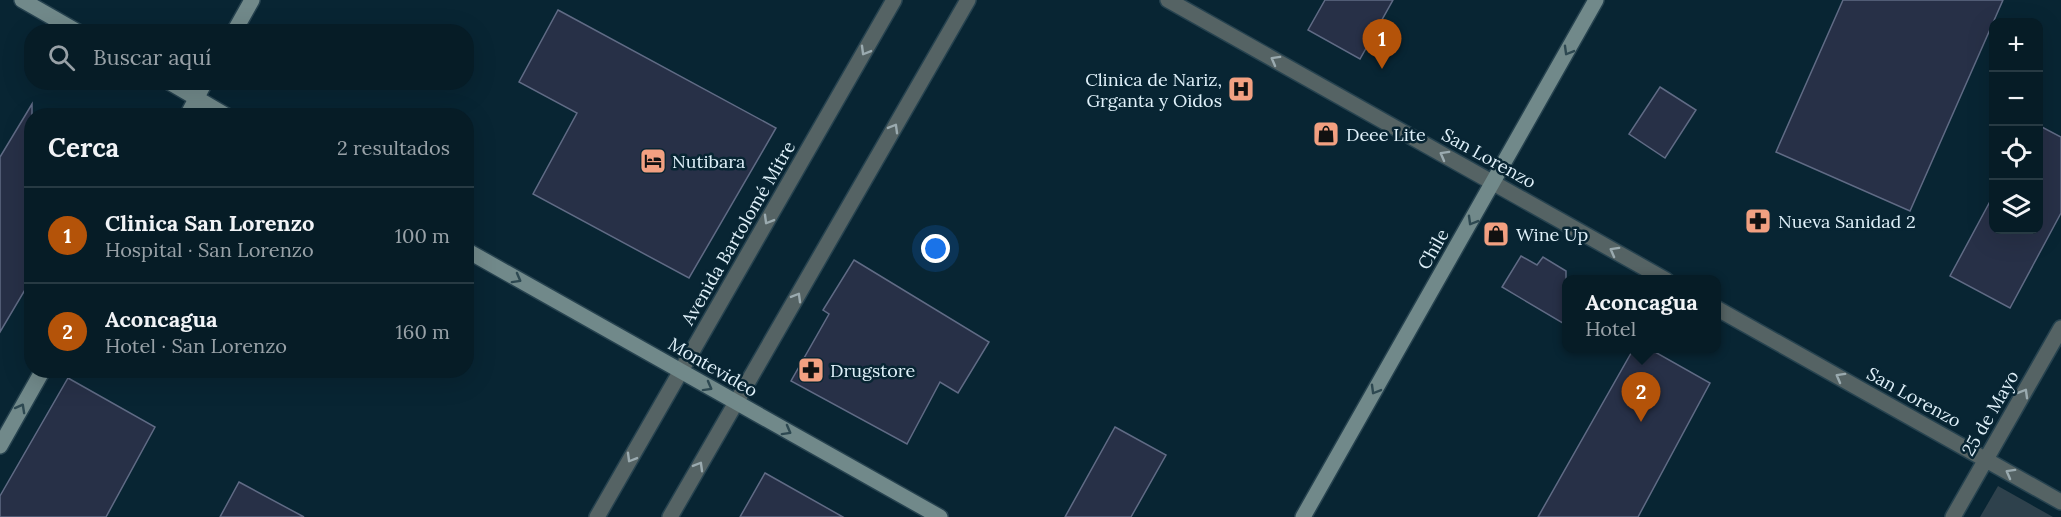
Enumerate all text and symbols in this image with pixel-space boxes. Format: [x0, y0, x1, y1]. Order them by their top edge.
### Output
map controls [1989, 18, 2043, 234]
button: + [1989, 18, 2043, 72]
pin: 1 [1362, 20, 1402, 69]
search box [24, 24, 474, 90]
icon: search [45, 41, 78, 74]
text: Buscar aquí [93, 43, 211, 71]
one-way arrow [861, 45, 872, 55]
one-way arrow [1563, 45, 1575, 55]
one-way arrow [1270, 56, 1281, 67]
place label: Clinica de Nariz, Grganta y Oidos [1085, 68, 1222, 112]
button: − [1989, 72, 2043, 126]
hospital icon: Clinica de Nariz, Grganta y Oidos [1226, 74, 1256, 104]
shop icon: Deee Lite [1311, 119, 1341, 149]
place label: Deee Lite [1346, 123, 1426, 146]
street label: San Lorenzo [1438, 123, 1540, 193]
one-way arrow [887, 124, 898, 134]
button: locate [1989, 126, 2043, 180]
text: Cerca [48, 131, 119, 164]
text: 2 resultados [337, 135, 450, 160]
street label: Avenida Bartolomé Mitre [675, 137, 800, 330]
hotel icon: Nutibara [638, 146, 668, 176]
place label: Nutibara [672, 150, 745, 173]
one-way arrow [1440, 151, 1451, 162]
button: layers [1989, 180, 2043, 234]
pharmacy icon: Nueva Sanidad 2 [1743, 206, 1773, 236]
text: Clinica San Lorenzo [105, 209, 314, 237]
place label: Nueva Sanidad 2 [1778, 210, 1916, 233]
one-way arrow [764, 214, 775, 224]
one-way arrow [1467, 214, 1479, 225]
shop icon: Wine Up [1481, 219, 1511, 249]
text: 1 [63, 223, 72, 248]
text: 100 m [395, 223, 450, 248]
place label: Wine Up [1516, 223, 1588, 246]
street label: Chile [1412, 224, 1454, 273]
your location [921, 234, 950, 263]
text: Hospital · San Lorenzo [105, 237, 314, 262]
one-way arrow [1610, 247, 1621, 258]
one-way arrow [511, 272, 522, 283]
popup [1562, 275, 1721, 353]
text: Aconcagua [1585, 288, 1698, 316]
one-way arrow [789, 293, 801, 303]
text: Aconcagua [105, 305, 218, 333]
text: Hotel [1585, 316, 1636, 341]
text: 2 [62, 319, 73, 344]
text: 160 m [396, 319, 450, 344]
street label: Montevideo [664, 332, 762, 402]
text: Hotel · San Lorenzo [105, 333, 287, 358]
pharmacy icon: Drugstore [796, 355, 826, 385]
place label: Drugstore [830, 359, 915, 382]
street label: San Lorenzo [1863, 362, 1965, 432]
street label: 25 de Mayo [1956, 366, 2024, 460]
pin: 2 [1622, 372, 1660, 422]
one-way arrow [1836, 373, 1846, 385]
one-way arrow [702, 380, 713, 391]
one-way arrow [1371, 384, 1383, 394]
one-way arrow [2017, 389, 2028, 399]
one-way arrow [14, 404, 26, 415]
one-way arrow [781, 424, 791, 435]
one-way arrow [626, 452, 638, 462]
one-way arrow [692, 462, 704, 472]
one-way arrow [2006, 469, 2016, 480]

